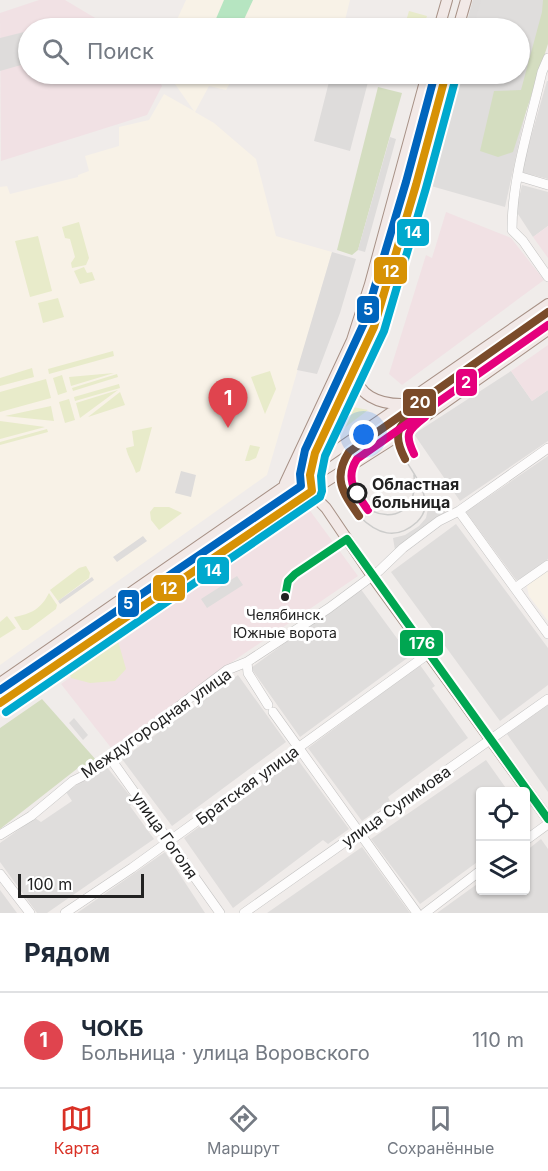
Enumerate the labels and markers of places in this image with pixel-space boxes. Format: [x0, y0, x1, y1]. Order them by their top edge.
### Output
pin: 1 [208, 378, 248, 428]
place label: Областная больница [372, 474, 459, 512]
marker: Областная больница [347, 483, 367, 503]
marker: Челябинск. Южные ворота [279, 591, 291, 603]
place label: Челябинск. Южные ворота [233, 606, 337, 641]

